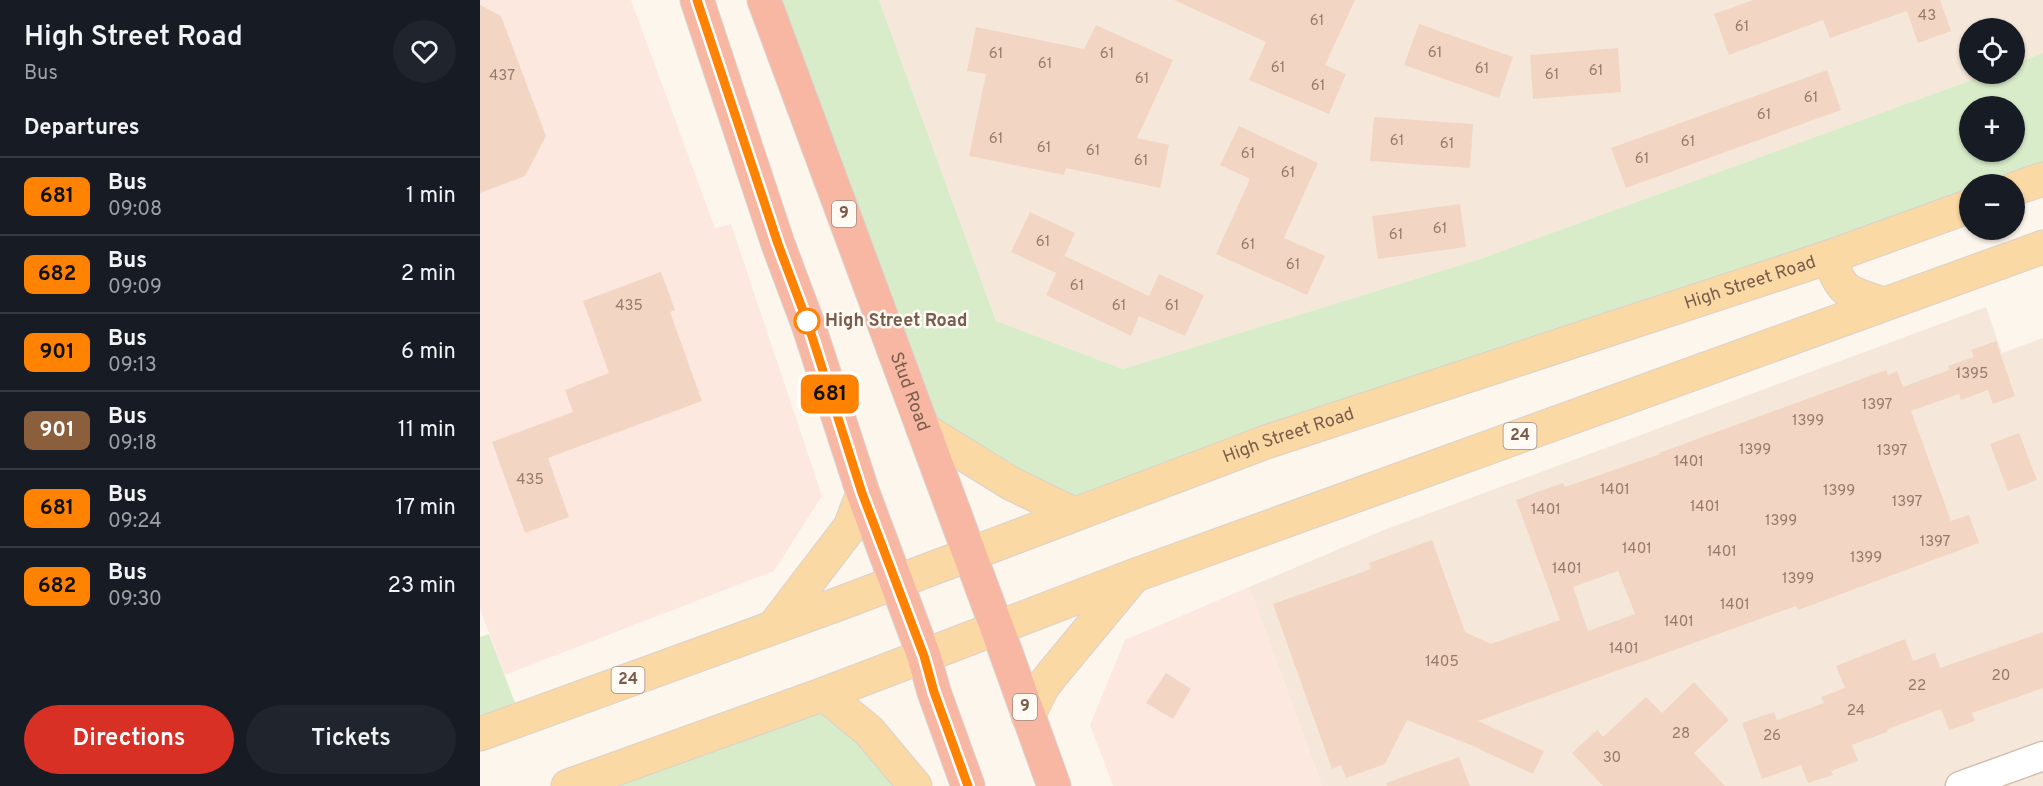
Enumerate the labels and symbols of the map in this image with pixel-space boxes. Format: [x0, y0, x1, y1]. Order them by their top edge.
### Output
house number: 43 [1918, 7, 1936, 26]
house number: 61 [1310, 12, 1324, 31]
house number: 61 [1735, 18, 1749, 37]
house number: 61 [1428, 44, 1442, 63]
house number: 61 [989, 45, 1003, 64]
house number: 61 [1100, 45, 1114, 64]
house number: 61 [1038, 55, 1052, 74]
house number: 61 [1271, 59, 1285, 78]
house number: 61 [1475, 60, 1489, 79]
house number: 61 [1589, 62, 1603, 81]
house number: 61 [1545, 66, 1559, 85]
house number: 437 [489, 67, 515, 86]
house number: 61 [1135, 70, 1149, 89]
house number: 61 [1311, 77, 1325, 96]
house number: 61 [1804, 89, 1818, 108]
house number: 61 [1757, 106, 1771, 125]
house number: 61 [989, 130, 1003, 149]
house number: 61 [1390, 132, 1404, 151]
house number: 61 [1681, 133, 1695, 152]
house number: 61 [1440, 135, 1454, 154]
house number: 61 [1037, 139, 1051, 158]
house number: 61 [1086, 142, 1100, 161]
house number: 61 [1241, 145, 1255, 164]
house number: 61 [1635, 150, 1649, 169]
house number: 61 [1134, 152, 1148, 171]
house number: 61 [1281, 164, 1295, 183]
road number: 9 [832, 201, 856, 227]
house number: 61 [1433, 220, 1447, 239]
house number: 61 [1389, 226, 1403, 245]
house number: 61 [1036, 233, 1050, 252]
house number: 61 [1241, 236, 1255, 255]
street label: High Street Road [1681, 251, 1819, 315]
house number: 61 [1286, 256, 1300, 275]
house number: 61 [1070, 277, 1084, 296]
house number: 435 [615, 297, 643, 316]
house number: 61 [1112, 297, 1126, 316]
house number: 61 [1165, 297, 1179, 316]
marker: High Street Road [794, 308, 820, 334]
place label: High Street Road [825, 310, 967, 333]
street label: Stud Road [884, 349, 935, 435]
house number: 1395 [1956, 365, 1988, 384]
line badge: 681 [796, 374, 865, 414]
house number: 1397 [1862, 396, 1892, 415]
street label: High Street Road [1220, 402, 1357, 469]
house number: 1399 [1792, 412, 1824, 431]
road number: 24 [1504, 423, 1536, 449]
house number: 1399 [1739, 441, 1771, 460]
house number: 1397 [1877, 442, 1907, 461]
house number: 1401 [1674, 453, 1704, 472]
house number: 435 [516, 471, 544, 490]
house number: 1401 [1600, 481, 1630, 500]
house number: 1399 [1823, 482, 1855, 501]
house number: 1397 [1892, 493, 1922, 512]
house number: 1401 [1690, 498, 1720, 517]
house number: 1401 [1531, 501, 1561, 520]
house number: 1399 [1765, 512, 1797, 531]
house number: 1397 [1920, 533, 1950, 552]
house number: 1401 [1622, 540, 1652, 559]
house number: 1401 [1707, 543, 1737, 562]
house number: 1399 [1850, 549, 1882, 568]
house number: 1401 [1552, 560, 1582, 579]
house number: 1399 [1782, 570, 1814, 589]
house number: 1401 [1720, 596, 1750, 615]
house number: 1401 [1664, 613, 1694, 632]
house number: 1401 [1609, 640, 1639, 659]
house number: 1405 [1425, 653, 1459, 672]
road number: 24 [612, 667, 644, 693]
house number: 20 [1992, 667, 2010, 686]
house number: 22 [1908, 677, 1926, 696]
road number: 9 [1013, 694, 1037, 720]
house number: 24 [1847, 702, 1865, 721]
house number: 28 [1672, 725, 1690, 744]
house number: 26 [1763, 727, 1781, 746]
house number: 30 [1603, 749, 1621, 768]

